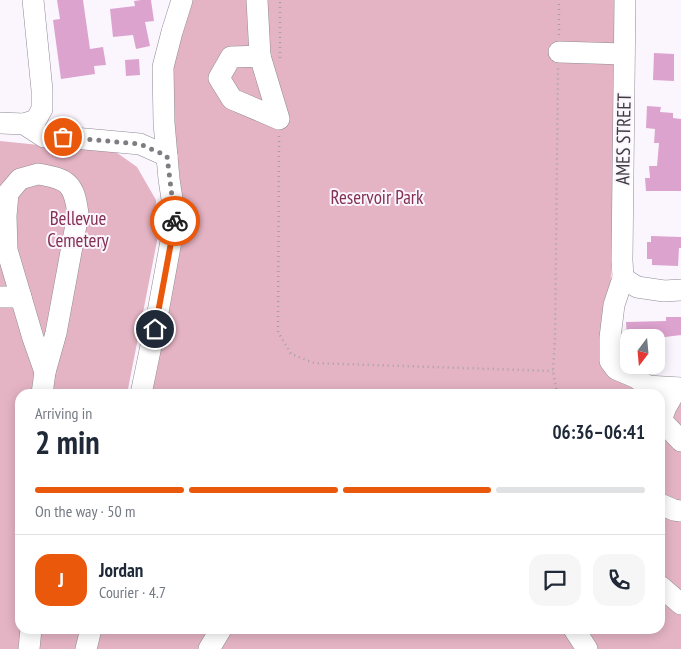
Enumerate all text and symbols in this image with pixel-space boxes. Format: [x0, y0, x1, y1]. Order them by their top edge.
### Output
street label: AMES STREET [610, 92, 636, 185]
pin [42, 116, 84, 158]
icon: bag [49, 123, 77, 151]
park label: Reservoir Park [331, 185, 424, 209]
courier [150, 196, 200, 246]
park label: Bellevue Cemetery [47, 206, 110, 252]
icon: bike [161, 207, 189, 235]
pin [134, 308, 176, 350]
icon: home [141, 315, 169, 343]
north arrow [620, 329, 665, 374]
map controls [620, 329, 665, 374]
text: Arriving in [35, 403, 92, 423]
text: 06:36–06:41 [552, 420, 645, 444]
text: 2 min [35, 421, 100, 463]
text: On the way · 50 m [35, 501, 135, 521]
button: chat [529, 554, 581, 606]
button: phone [593, 554, 645, 606]
text: Jordan [99, 558, 143, 582]
text: J [58, 568, 64, 592]
text: Courier · 4.7 [99, 582, 166, 602]

